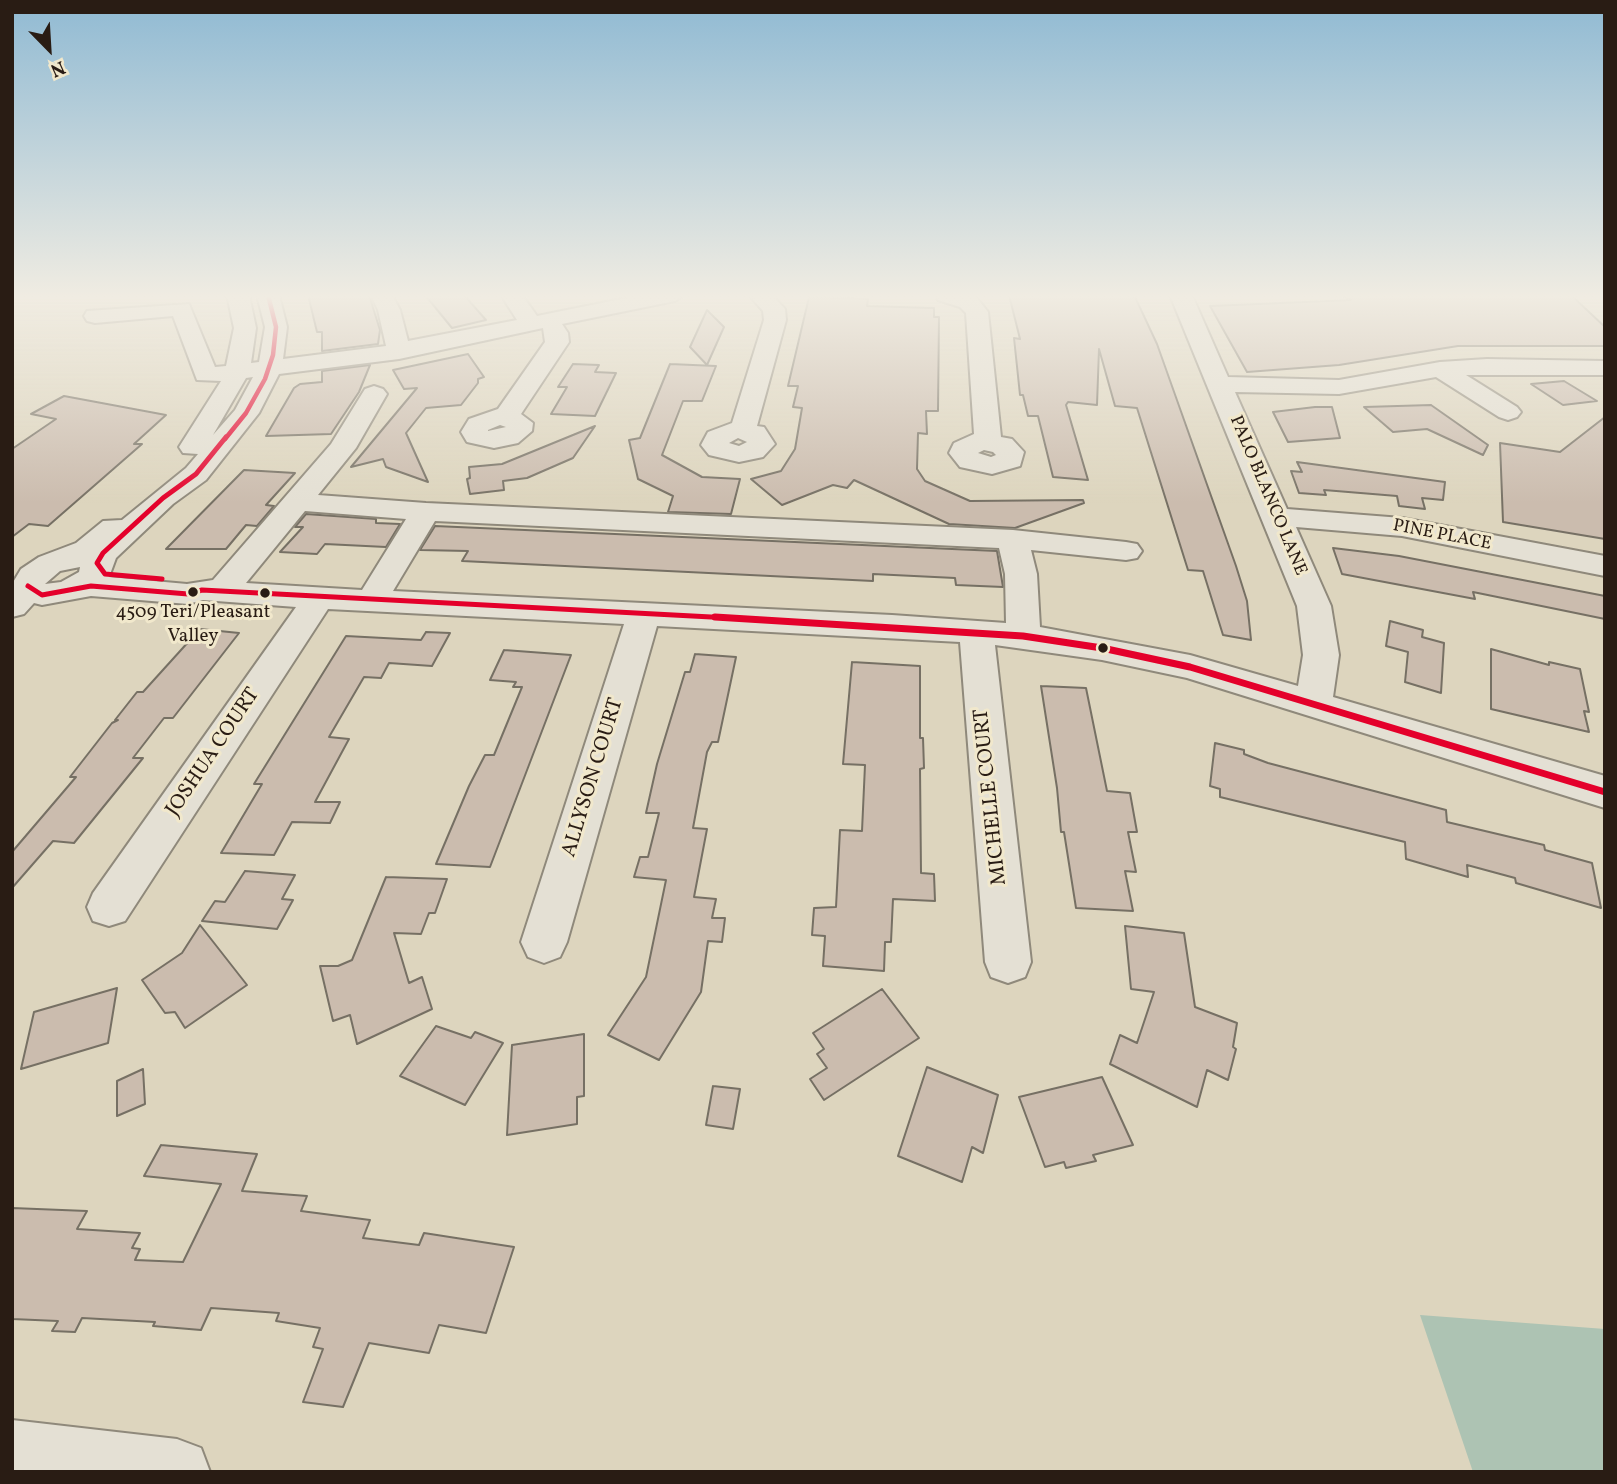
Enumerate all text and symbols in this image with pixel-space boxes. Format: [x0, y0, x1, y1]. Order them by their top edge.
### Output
north arrow [14, 14, 84, 84]
text: N [46, 53, 69, 83]
street label: PALO BLANCO LANE [1224, 413, 1310, 579]
street label: PINE PLACE [1391, 516, 1493, 556]
marker: 4509 Teri/Pleasant Valley [186, 585, 200, 599]
unlabelled marker [258, 586, 272, 600]
place label: 4509 Teri/Pleasant Valley [115, 603, 271, 647]
unlabelled marker [1096, 641, 1110, 655]
street label: JOSHUA COURT [162, 684, 266, 822]
street label: ALLYSON COURT [558, 695, 630, 861]
street label: MICHELLE COURT [970, 707, 1014, 887]

